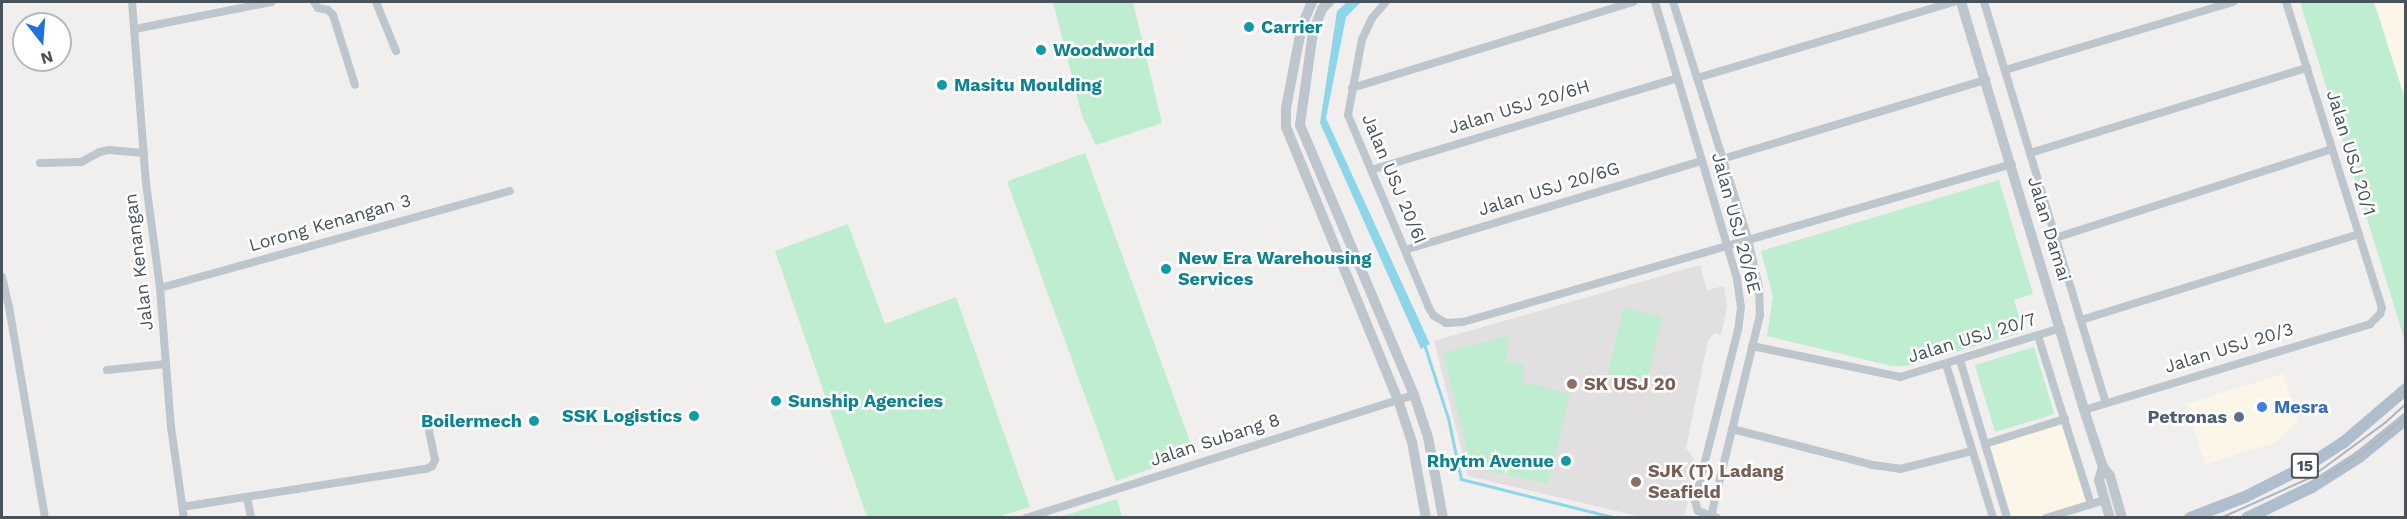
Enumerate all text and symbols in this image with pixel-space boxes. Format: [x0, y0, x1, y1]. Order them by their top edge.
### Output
north arrow [12, 12, 72, 72]
place label: Carrier [1261, 16, 1323, 38]
marker: Carrier [1242, 20, 1256, 34]
place label: Woodworld [1053, 39, 1154, 61]
marker: Woodworld [1034, 43, 1048, 57]
text: N [38, 47, 55, 69]
place label: Masitu Moulding [954, 74, 1102, 96]
street label: Jalan USJ 20/6H [1446, 75, 1592, 139]
marker: Masitu Moulding [935, 78, 949, 92]
street label: Jalan USJ 20/1 [2322, 88, 2380, 218]
street label: Jalan USJ 20/6I [1357, 111, 1431, 247]
street label: Jalan USJ 20/6E [1707, 150, 1765, 296]
street label: Jalan USJ 20/6G [1476, 157, 1622, 221]
street label: Jalan Damai [2023, 174, 2075, 284]
street label: Lorong Kenangan 3 [247, 190, 413, 256]
street label: Jalan Kenangan [120, 192, 158, 332]
place label: New Era Warehousing Services [1178, 248, 1372, 290]
marker: New Era Warehousing Services [1159, 262, 1173, 276]
street label: Jalan USJ 20/7 [1905, 308, 2039, 368]
street label: Jalan USJ 20/3 [2162, 318, 2296, 378]
place label: SK USJ 20 [1584, 373, 1676, 395]
marker: SK USJ 20 [1565, 377, 1579, 391]
place label: Sunship Agencies [788, 390, 944, 412]
marker: Sunship Agencies [769, 394, 783, 408]
place label: Mesra [2274, 396, 2328, 418]
marker: Mesra [2255, 400, 2269, 414]
place label: SSK Logistics [562, 405, 682, 427]
place label: Petronas [2147, 406, 2227, 428]
marker: SSK Logistics [687, 409, 701, 423]
street label: Jalan Subang 8 [1147, 409, 1283, 471]
place label: Boilermech [421, 410, 522, 432]
marker: Petronas [2232, 410, 2246, 424]
marker: Boilermech [527, 414, 541, 428]
place label: Rhytm Avenue [1426, 450, 1554, 472]
road number: 15 [2290, 453, 2320, 479]
marker: Rhytm Avenue [1559, 454, 1573, 468]
place label: SJK (T) Ladang Seafield [1648, 461, 1783, 504]
marker: SJK (T) Ladang Seafield [1629, 475, 1643, 489]

